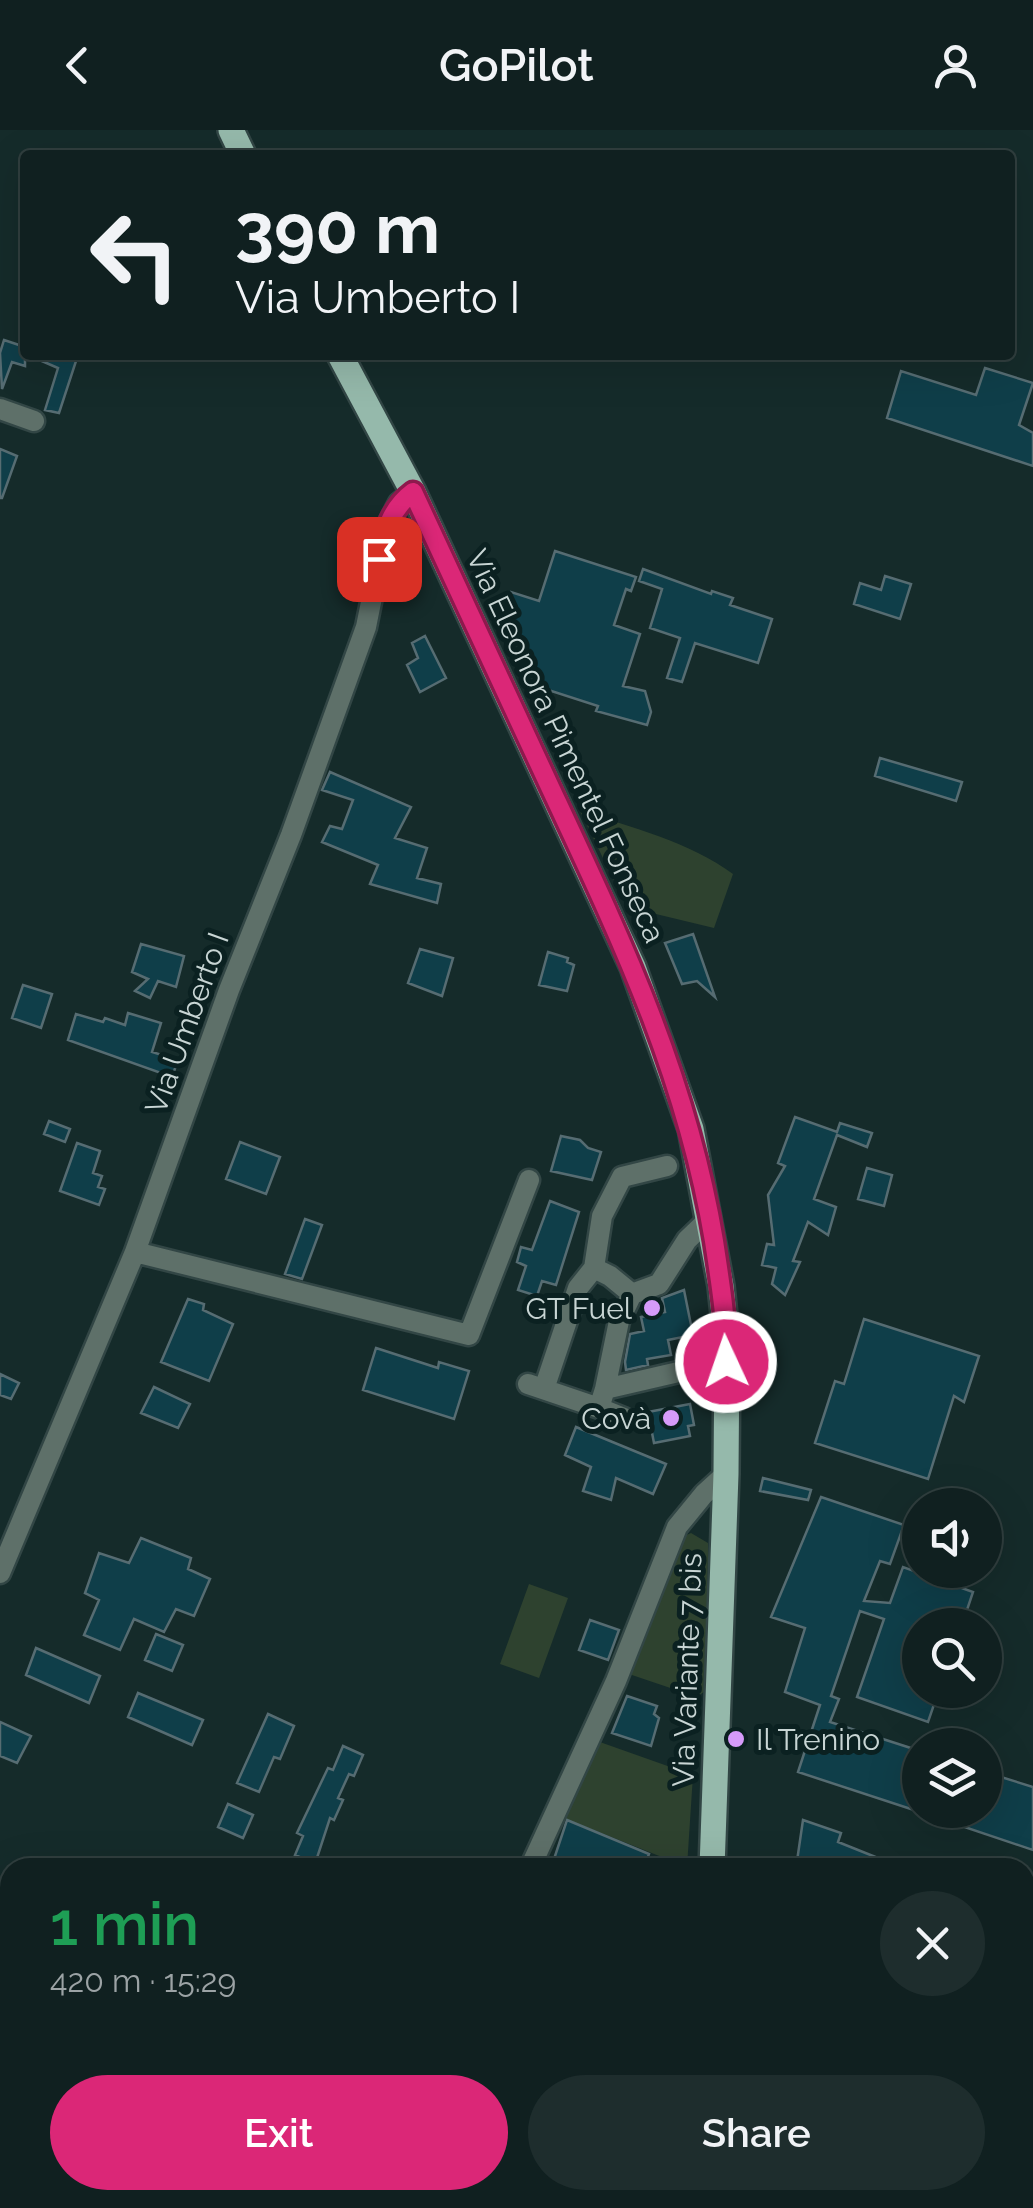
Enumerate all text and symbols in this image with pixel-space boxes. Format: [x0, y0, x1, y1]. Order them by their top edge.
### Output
icon: back [50, 38, 105, 93]
icon: person [928, 38, 983, 93]
text: GoPilot [439, 39, 594, 92]
text: 390 m [235, 187, 440, 269]
icon: left [70, 190, 200, 320]
text: Via Umberto I [235, 271, 521, 324]
pin [337, 517, 422, 602]
icon: arrive [352, 532, 407, 587]
street label: Via Eleonora Pimentel Fonseca [459, 544, 673, 948]
street label: Via Umberto I [138, 928, 236, 1118]
place label: GT Fuel [526, 1291, 633, 1326]
marker: GT Fuel [641, 1297, 663, 1319]
position arrow [674, 1310, 778, 1414]
place label: Covà [581, 1401, 651, 1436]
marker: Covà [660, 1407, 682, 1429]
map controls [902, 1488, 1002, 1828]
button: sound [902, 1488, 1002, 1588]
street label: Via Variante 7 bis [665, 1552, 709, 1788]
button: search [902, 1608, 1002, 1708]
place label: Il Trenino [756, 1722, 880, 1757]
marker: Il Trenino [725, 1728, 747, 1750]
button: layers [902, 1728, 1002, 1828]
text: 1 min [50, 1889, 199, 1959]
button: close [880, 1891, 985, 1996]
text: 420 m · 15:29 [50, 1962, 236, 1999]
button: Exit [50, 2075, 508, 2190]
button: Share [528, 2075, 985, 2190]

